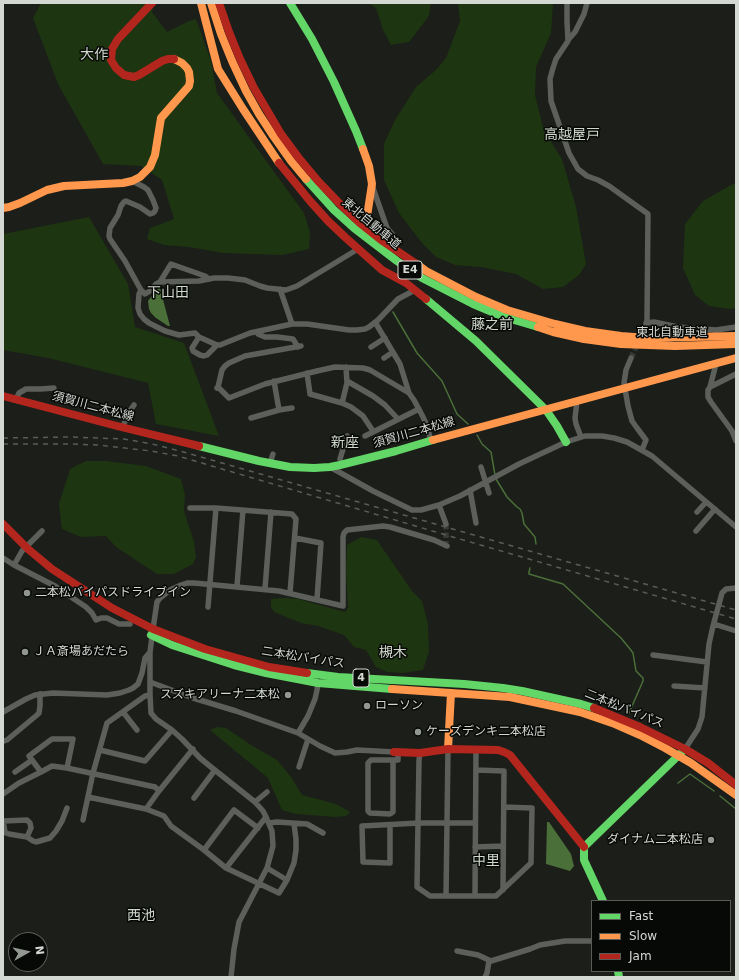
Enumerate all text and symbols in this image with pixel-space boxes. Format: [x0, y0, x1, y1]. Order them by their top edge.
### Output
district label: 大作 [80, 47, 108, 63]
district label: 高越屋戸 [544, 127, 600, 143]
street label: 東北自動車道 [339, 195, 403, 253]
road number: E4 [398, 261, 422, 279]
district label: 下山田 [147, 285, 189, 301]
district label: 藤之前 [471, 317, 513, 333]
street label: 東北自動車道 [636, 326, 708, 340]
street label: 須賀川二本松線 [51, 389, 135, 425]
street label: 須賀川二本松線 [372, 415, 456, 451]
district label: 新座 [331, 435, 359, 451]
place label: 二本松バイパスドライブイン [35, 586, 191, 600]
marker: 二本松バイパスドライブイン [22, 588, 32, 598]
street label: 二本松バイパス [260, 644, 346, 672]
place label: ＪＡ斎場あだたら [33, 645, 129, 659]
district label: 槻木 [379, 645, 407, 661]
marker: ＪＡ斎場あだたら [20, 647, 30, 657]
road number: 4 [353, 669, 369, 687]
street label: 二本松バイパス [582, 687, 666, 731]
place label: スズキアリーナ二本松 [160, 688, 280, 702]
marker: スズキアリーナ二本松 [283, 690, 293, 700]
place label: ローソン [375, 699, 423, 713]
marker: ローソン [362, 701, 372, 711]
place label: ケーズデンキ二本松店 [426, 725, 546, 739]
marker: ケーズデンキ二本松店 [413, 727, 423, 737]
place label: ダイナム二本松店 [607, 833, 703, 847]
marker: ダイナム二本松店 [706, 835, 716, 845]
district label: 中里 [472, 853, 500, 869]
legend [591, 900, 731, 972]
district label: 西池 [127, 908, 155, 924]
text: Fast [629, 909, 653, 923]
text: Slow [629, 929, 657, 943]
north arrow [8, 932, 48, 972]
text: N [32, 945, 46, 956]
text: Jam [629, 949, 652, 963]

